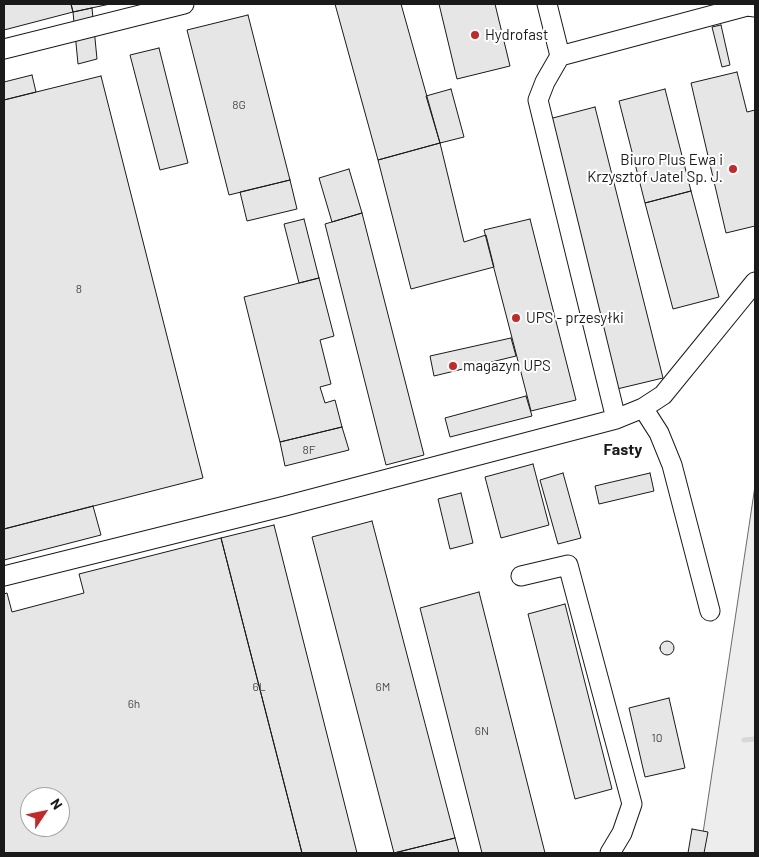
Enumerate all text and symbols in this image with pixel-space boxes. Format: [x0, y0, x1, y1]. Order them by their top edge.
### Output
place label: Hydrofast [485, 26, 549, 44]
marker: Hydrofast [469, 29, 481, 41]
house number: 8G [232, 98, 246, 112]
place label: Biuro Plus Ewa i Krzysztof Jatel Sp. J. [587, 151, 723, 186]
marker: Biuro Plus Ewa i Krzysztof Jatel Sp. J. [727, 163, 739, 175]
house number: 8 [76, 282, 82, 296]
place label: UPS - przesyłki [526, 309, 624, 327]
marker: UPS - przesyłki [510, 312, 522, 324]
place label: magazyn UPS [463, 357, 551, 375]
marker: magazyn UPS [447, 360, 459, 372]
district label: Fasty [604, 440, 642, 460]
house number: 8F [302, 443, 316, 457]
house number: 6L [253, 680, 265, 694]
house number: 6M [376, 680, 390, 694]
house number: 6h [128, 697, 140, 711]
house number: 6N [475, 724, 489, 738]
house number: 10 [652, 731, 662, 745]
north arrow [20, 787, 70, 837]
text: N [47, 795, 67, 813]

